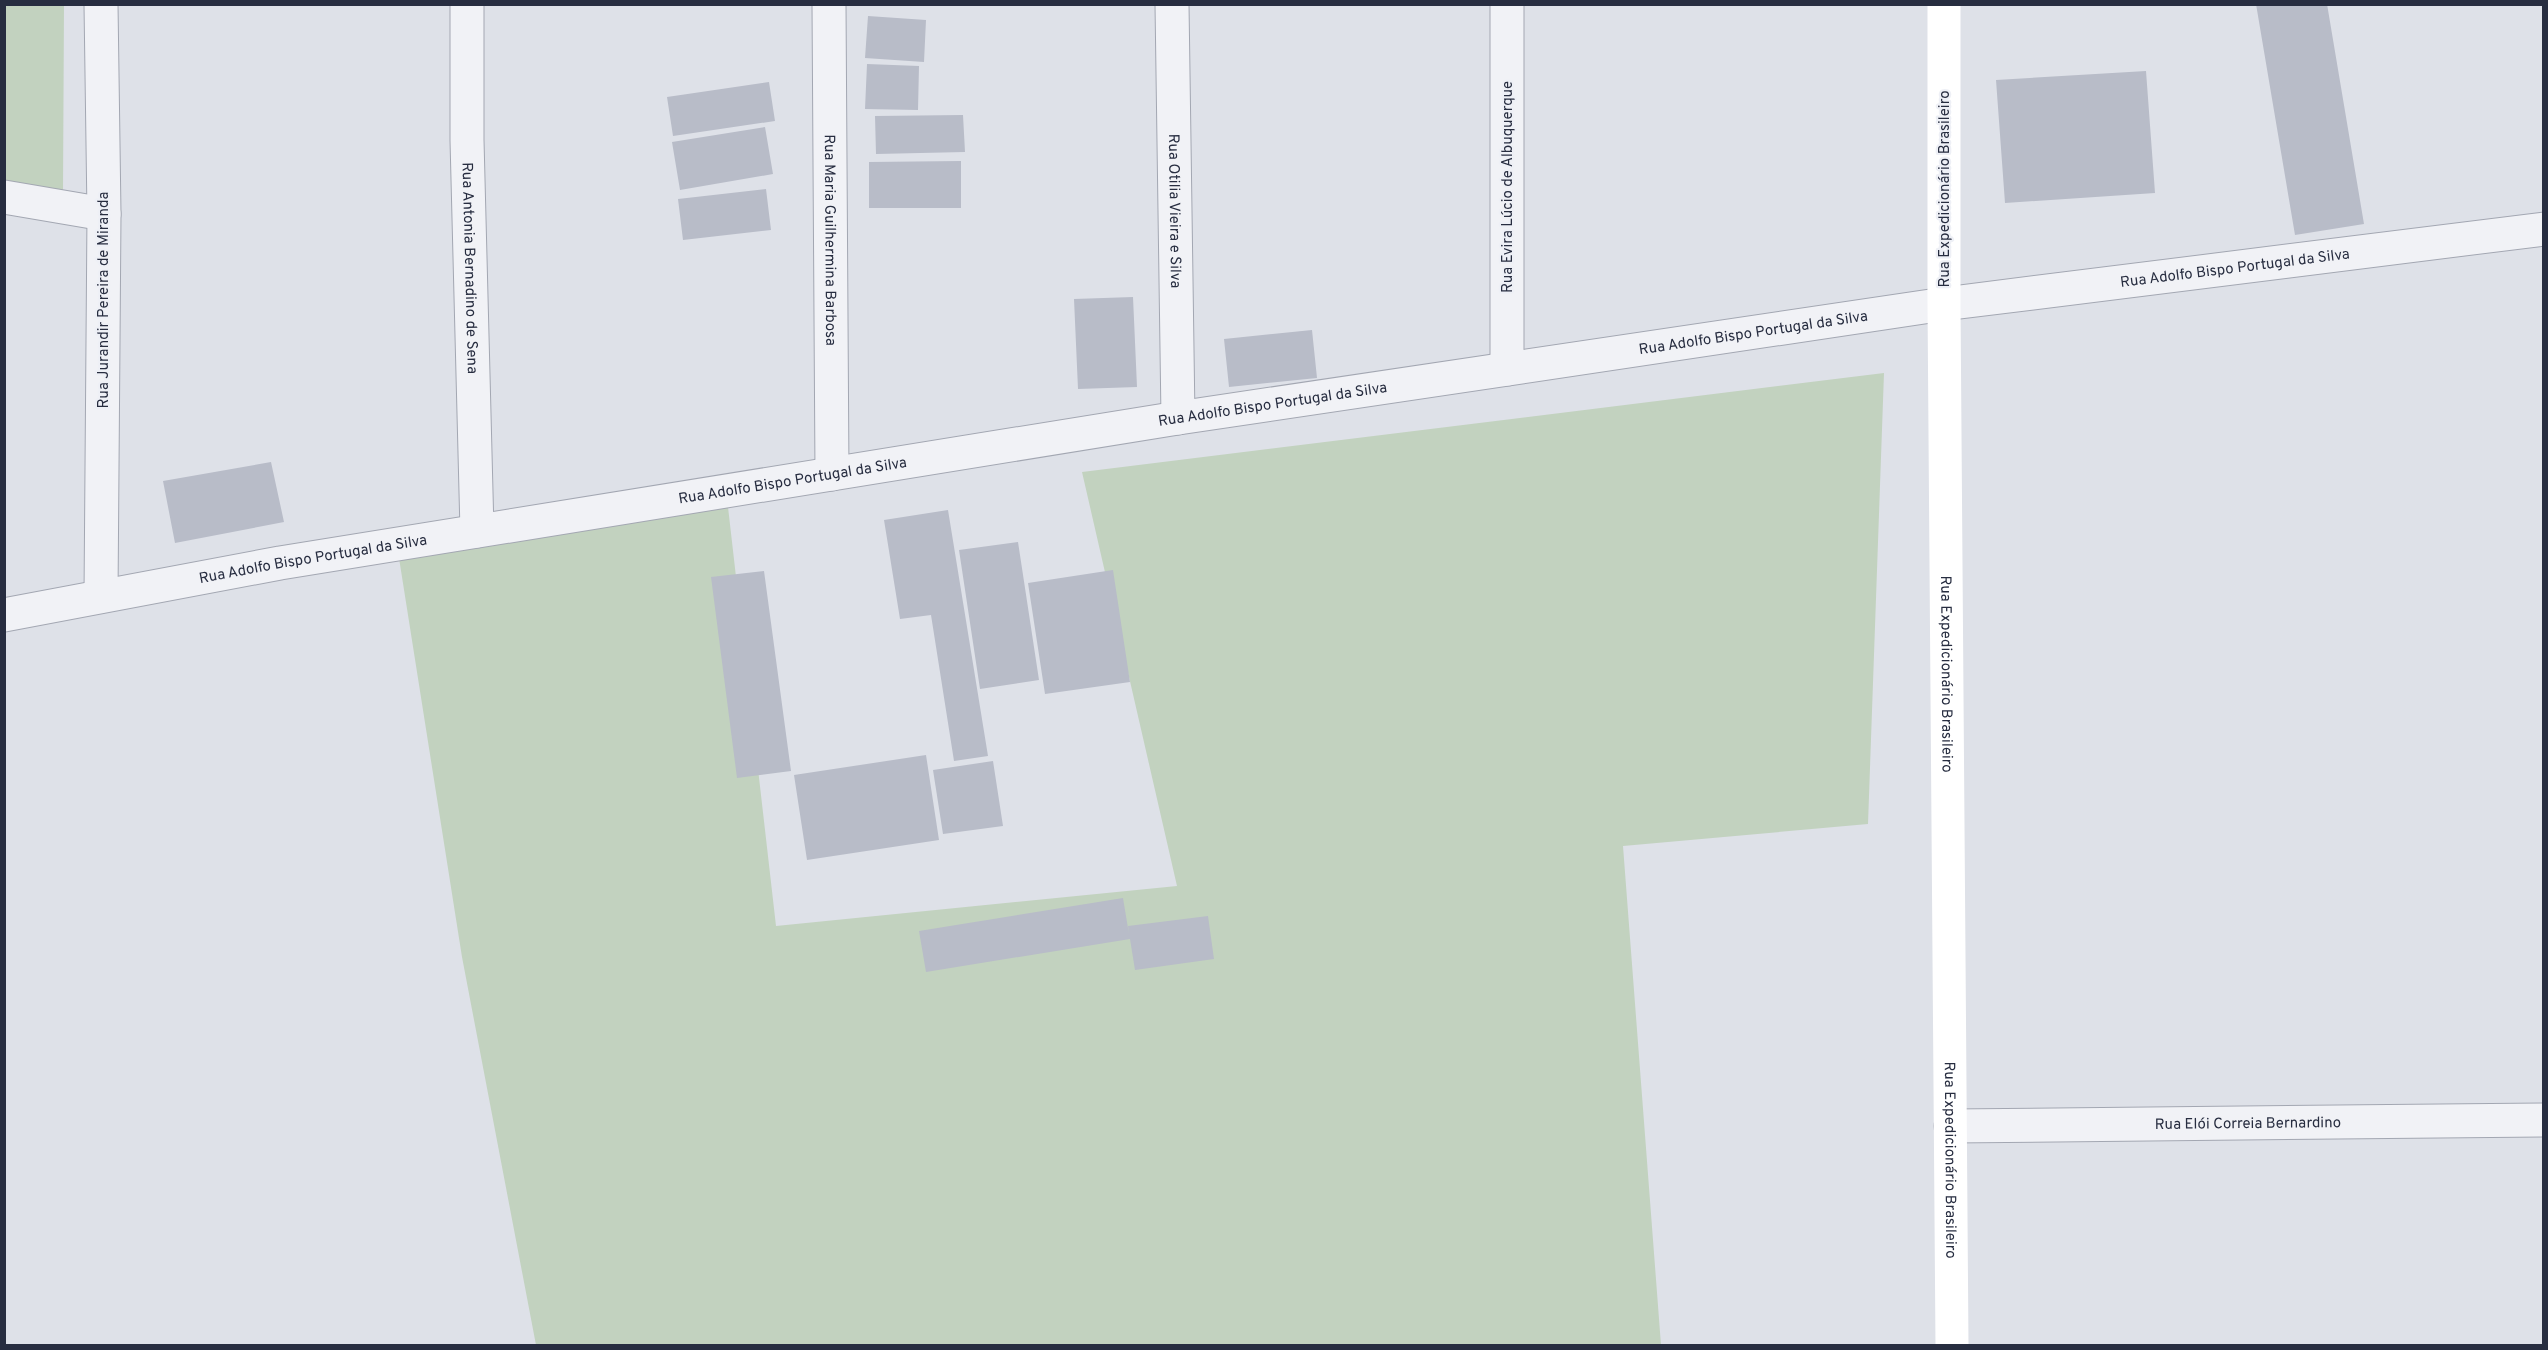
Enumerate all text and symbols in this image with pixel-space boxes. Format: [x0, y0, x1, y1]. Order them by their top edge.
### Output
street label: Rua Evira Lúcio de Albuquerque [1499, 81, 1518, 293]
street label: Rua Expedicionário Brasileiro [1936, 90, 1955, 288]
street label: Rua Maria Guilhermina Barbosa [819, 134, 839, 346]
street label: Rua Otilia Vieira e Silva [1163, 134, 1184, 288]
street label: Rua Antonia Bernadino de Sena [457, 162, 481, 374]
street label: Rua Jurandir Pereira de Miranda [95, 192, 114, 408]
street label: Rua Adolfo Bispo Portugal da Silva [2119, 245, 2351, 293]
street label: Rua Adolfo Bispo Portugal da Silva [1638, 307, 1869, 360]
street label: Rua Adolfo Bispo Portugal da Silva [1157, 379, 1388, 432]
street label: Rua Adolfo Bispo Portugal da Silva [677, 454, 908, 510]
street label: Rua Adolfo Bispo Portugal da Silva [198, 531, 429, 589]
street label: Rua Expedicionário Brasileiro [1935, 575, 1956, 773]
street label: Rua Expedicionário Brasileiro [1939, 1061, 1959, 1259]
street label: Rua Elói Correia Bernardino [2155, 1114, 2341, 1135]

